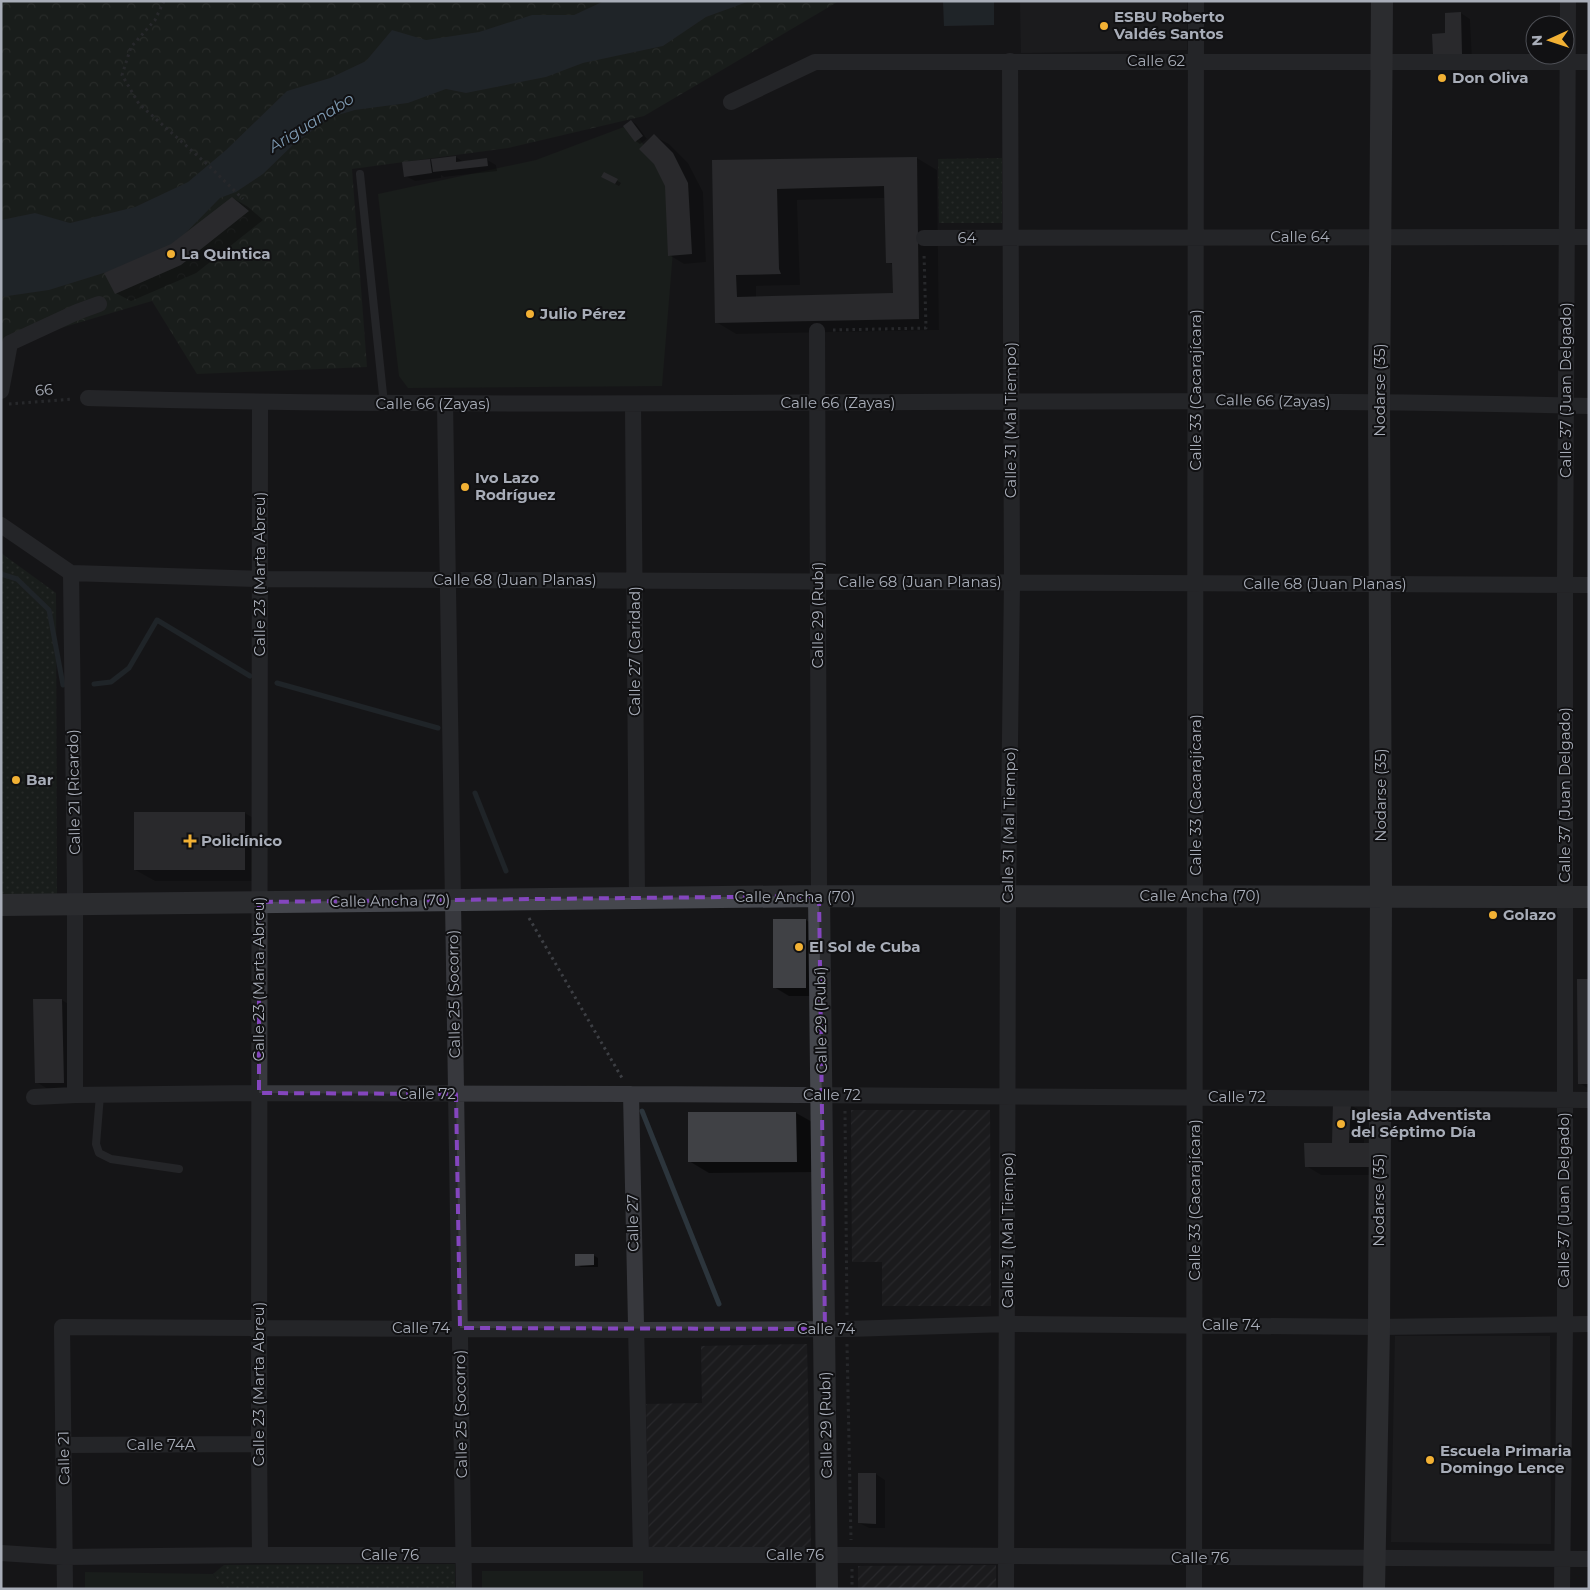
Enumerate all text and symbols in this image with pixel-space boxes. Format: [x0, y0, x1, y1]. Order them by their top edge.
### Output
place label: ESBU Roberto Valdés Santos [1113, 7, 1225, 43]
north arrow [1525, 15, 1575, 65]
marker: ESBU Roberto Valdés Santos [1098, 20, 1110, 32]
text: N [1528, 35, 1546, 47]
street label: Calle 62 [1127, 51, 1185, 70]
place label: Don Oliva [1452, 68, 1528, 87]
marker: Don Oliva [1436, 72, 1448, 84]
water label: Ariguanabo [264, 89, 358, 157]
street label: Calle 64 [1270, 227, 1330, 246]
street label: 64 [957, 228, 977, 247]
place label: La Quintica [181, 244, 271, 263]
marker: La Quintica [165, 248, 177, 260]
street label: Calle 37 (Juan Delgado) [1556, 302, 1575, 478]
place label: Julio Pérez [539, 304, 626, 323]
marker: Julio Pérez [524, 308, 536, 320]
street label: Calle 33 (Cacarajícara) [1186, 309, 1205, 471]
street label: Calle 31 (Mal Tiempo) [1001, 342, 1020, 498]
street label: Nodarse (35) [1370, 343, 1389, 437]
street label: 66 [34, 379, 54, 400]
street label: Calle 66 (Zayas) [1215, 390, 1331, 411]
street label: Calle 66 (Zayas) [781, 393, 895, 412]
street label: Calle 66 (Zayas) [376, 394, 490, 413]
place label: Ivo Lazo Rodríguez [475, 468, 556, 504]
marker: Ivo Lazo Rodríguez [459, 481, 471, 493]
street label: Calle 23 (Marta Abreu) [250, 491, 269, 657]
street label: Calle 29 (Rubí) [808, 561, 827, 669]
street label: Calle 68 (Juan Planas) [433, 570, 597, 589]
street label: Calle 68 (Juan Planas) [838, 572, 1002, 591]
street label: Calle 68 (Juan Planas) [1243, 574, 1407, 593]
street label: Calle 27 (Caridad) [625, 586, 644, 716]
street label: Calle 37 (Juan Delgado) [1555, 707, 1574, 883]
street label: Calle 33 (Cacarajícara) [1186, 714, 1205, 876]
street label: Calle 21 (Ricardo) [63, 729, 84, 855]
street label: Calle 31 (Mal Tiempo) [998, 747, 1019, 903]
street label: Nodarse (35) [1371, 748, 1390, 842]
place label: Bar [26, 770, 54, 789]
marker: Bar [10, 774, 22, 786]
place label: Policlínico [201, 831, 282, 850]
marker: Policlínico [183, 834, 197, 848]
street label: Calle Ancha (70) [1140, 886, 1260, 905]
street label: Calle Ancha (70) [735, 887, 855, 906]
street label: Calle Ancha (70) [329, 890, 451, 911]
street label: Calle 23 (Marta Abreu) [249, 896, 268, 1062]
place label: Golazo [1503, 905, 1556, 924]
marker: Golazo [1487, 909, 1499, 921]
street label: Calle 25 (Socorro) [443, 929, 464, 1059]
place label: El Sol de Cuba [809, 937, 921, 956]
marker: El Sol de Cuba [793, 941, 805, 953]
street label: Calle 29 (Rubí) [810, 966, 831, 1074]
street label: Calle 72 [398, 1084, 456, 1103]
street label: Calle 72 [803, 1085, 861, 1104]
street label: Calle 72 [1208, 1087, 1266, 1106]
place label: Iglesia Adventista del Séptimo Día [1351, 1105, 1491, 1141]
street label: Calle 37 (Juan Delgado) [1554, 1112, 1573, 1288]
marker: Iglesia Adventista del Séptimo Día [1335, 1118, 1347, 1130]
street label: Calle 33 (Cacarajícara) [1185, 1119, 1204, 1281]
street label: Calle 31 (Mal Tiempo) [998, 1152, 1017, 1308]
street label: Nodarse (35) [1369, 1153, 1388, 1247]
street label: Calle 27 [622, 1194, 643, 1252]
street label: Calle 23 (Marta Abreu) [249, 1301, 268, 1467]
street label: Calle 74 [1202, 1315, 1260, 1334]
street label: Calle 74 [392, 1318, 450, 1337]
street label: Calle 74 [797, 1319, 855, 1338]
street label: Calle 25 (Socorro) [450, 1349, 471, 1479]
street label: Calle 29 (Rubí) [815, 1371, 836, 1479]
street label: Calle 21 [54, 1431, 73, 1485]
street label: Calle 74A [127, 1435, 196, 1454]
place label: Escuela Primaria Domingo Lence [1440, 1441, 1572, 1477]
marker: Escuela Primaria Domingo Lence [1424, 1454, 1436, 1466]
street label: Calle 76 [361, 1545, 419, 1564]
street label: Calle 76 [766, 1545, 824, 1564]
street label: Calle 76 [1171, 1548, 1229, 1567]

